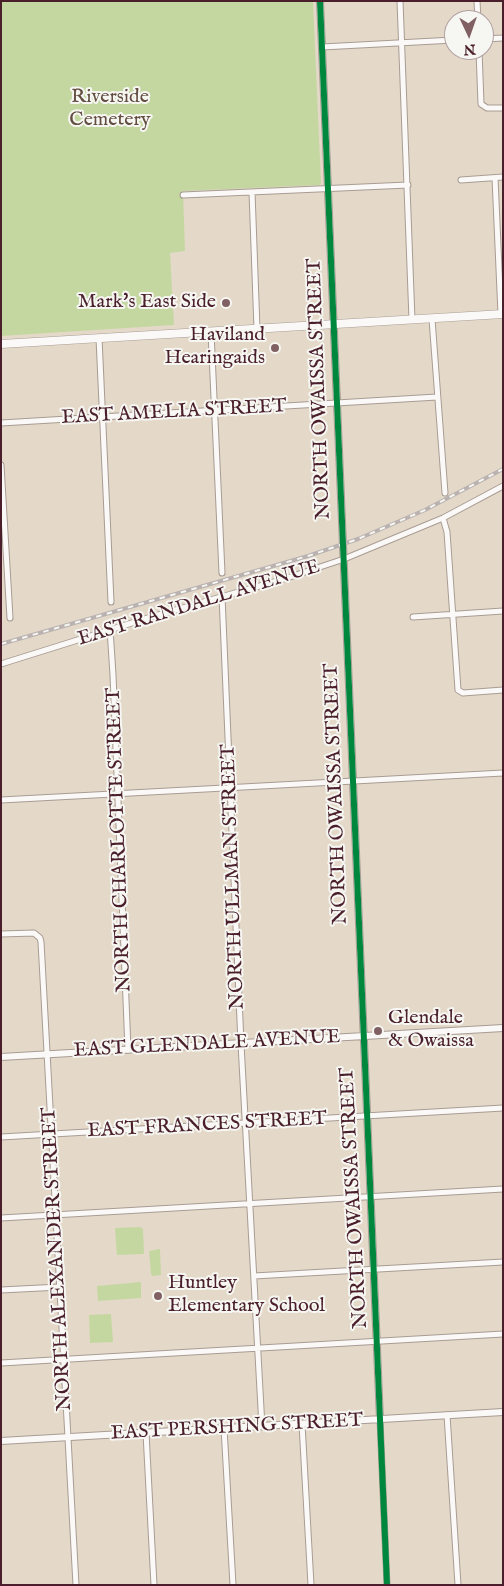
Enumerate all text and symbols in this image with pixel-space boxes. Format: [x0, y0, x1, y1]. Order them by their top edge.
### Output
north arrow [444, 10, 494, 60]
text: N [463, 40, 476, 58]
park label: Riverside Cemetery [69, 86, 151, 133]
street label: NORTH OWAISSA STREET [303, 258, 337, 520]
place label: Mark's East Side [78, 291, 216, 315]
marker: Mark's East Side [220, 297, 232, 309]
place label: Haviland Hearingaids [164, 324, 265, 371]
marker: Haviland Hearingaids [269, 342, 281, 354]
street label: EAST AMELIA STREET [61, 395, 287, 431]
street label: EAST RANDALL AVENUE [75, 556, 323, 652]
street label: NORTH OWAISSA STREET [320, 663, 354, 925]
street label: NORTH CHARLOTTE STREET [103, 687, 137, 993]
street label: NORTH ULLMAN STREET [217, 744, 251, 1010]
place label: Glendale & Owaissa [388, 1007, 474, 1054]
marker: Glendale & Owaissa [372, 1025, 384, 1037]
street label: EAST GLENDALE AVENUE [73, 1026, 341, 1064]
street label: NORTH OWAISSA STREET [336, 1067, 374, 1329]
street label: NORTH ALEXANDER STREET [38, 1106, 78, 1412]
street label: EAST FRANCES STREET [87, 1108, 327, 1144]
place label: Huntley Elementary School [168, 1272, 325, 1319]
marker: Huntley Elementary School [152, 1290, 164, 1302]
street label: EAST PERSHING STREET [110, 1409, 364, 1447]

